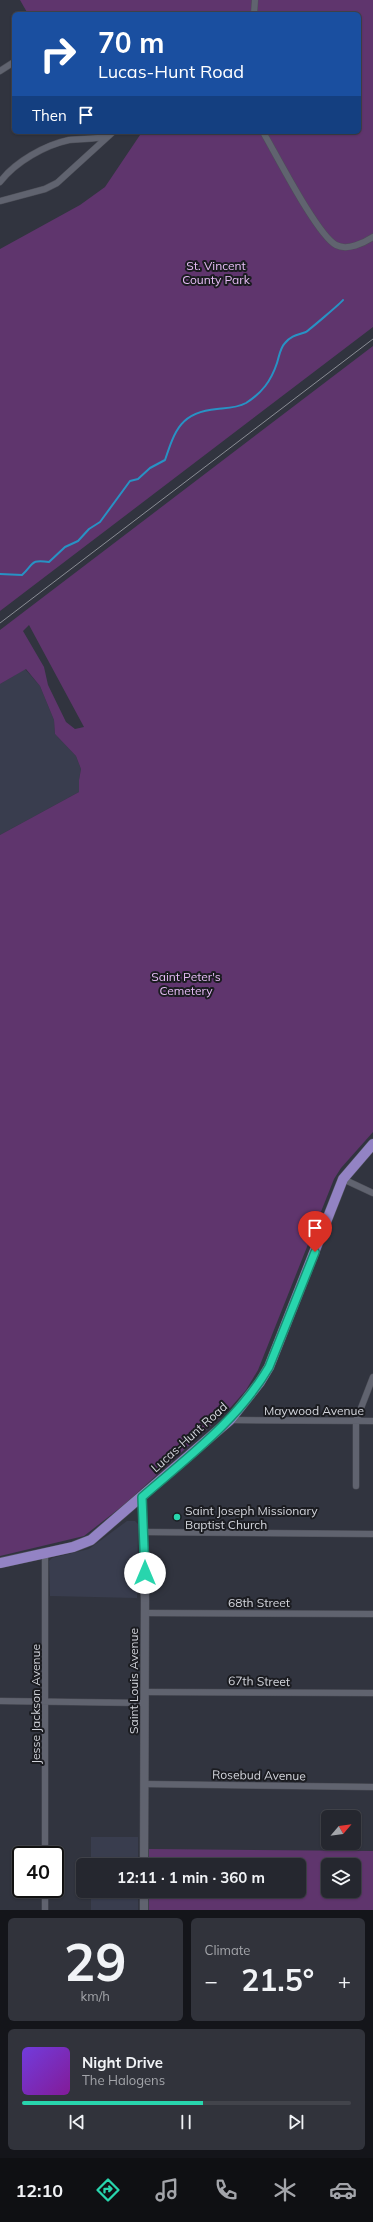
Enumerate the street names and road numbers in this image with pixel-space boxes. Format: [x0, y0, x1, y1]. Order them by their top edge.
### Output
street label: Lucas-Hunt Road [148, 1399, 230, 1475]
street label: Maywood Avenue [264, 1403, 364, 1418]
street label: 68th Street [228, 1595, 290, 1610]
street label: Saint Louis Avenue [126, 1628, 141, 1734]
street label: Jesse Jackson Avenue [28, 1644, 43, 1764]
street label: 67th Street [228, 1673, 290, 1689]
street label: Rosebud Avenue [212, 1767, 306, 1783]

